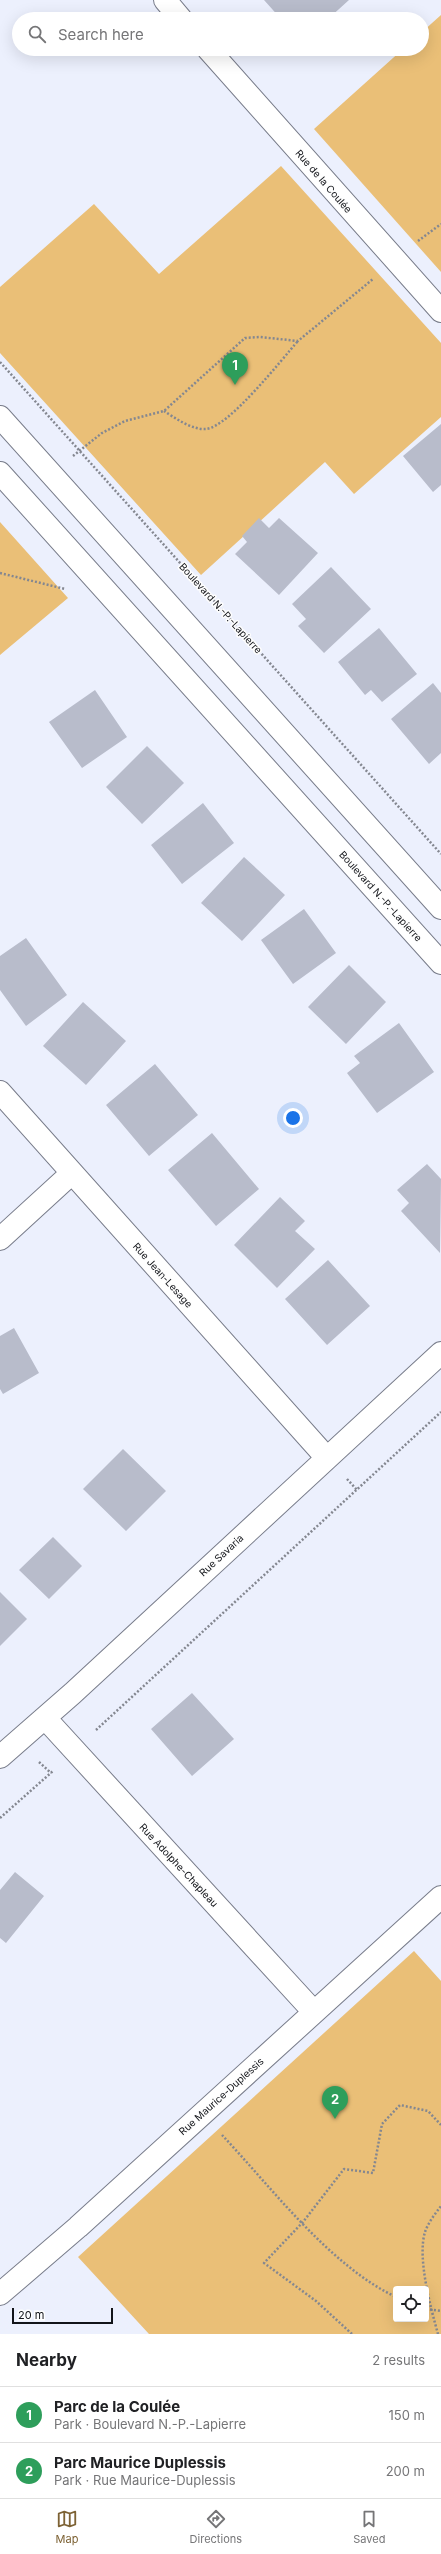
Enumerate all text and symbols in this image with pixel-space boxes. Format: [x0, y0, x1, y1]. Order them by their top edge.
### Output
search box [12, 12, 429, 56]
icon: search [26, 23, 48, 45]
text: Search here [58, 25, 144, 44]
street label: Rue de la Coulée [293, 147, 355, 215]
pin: 1 [222, 352, 248, 385]
street label: Boulevard N.-P.-Lapierre [177, 560, 265, 656]
street label: Boulevard N.-P.-Lapierre [337, 848, 425, 944]
your location [283, 1108, 303, 1128]
street label: Rue Jean-Lesage [131, 1240, 195, 1310]
street label: Rue Savaria [196, 1532, 246, 1578]
street label: Rue Adolphe-Chapleau [137, 1821, 221, 1909]
street label: Rue Maurice-Duplessis [176, 2055, 266, 2137]
pin: 2 [322, 2086, 348, 2119]
map controls [393, 2286, 429, 2322]
button: locate [393, 2286, 429, 2322]
scale bar [12, 2306, 113, 2325]
text: 20 m [18, 2308, 44, 2322]
text: Nearby [16, 2350, 77, 2370]
text: 2 results [372, 2352, 425, 2368]
text: Parc de la Coulée [54, 2397, 180, 2416]
text: 1 [26, 2407, 32, 2423]
text: 150 m [389, 2407, 425, 2423]
text: Park · Boulevard N.-P.-Lapierre [54, 2416, 246, 2432]
text: Parc Maurice Duplessis [54, 2453, 226, 2472]
text: 2 [25, 2463, 33, 2479]
text: 200 m [386, 2463, 425, 2479]
text: Park · Rue Maurice-Duplessis [54, 2472, 236, 2488]
tab: Map [56, 2508, 78, 2546]
tab: Directions [190, 2508, 242, 2546]
tab: Saved [353, 2508, 385, 2546]

